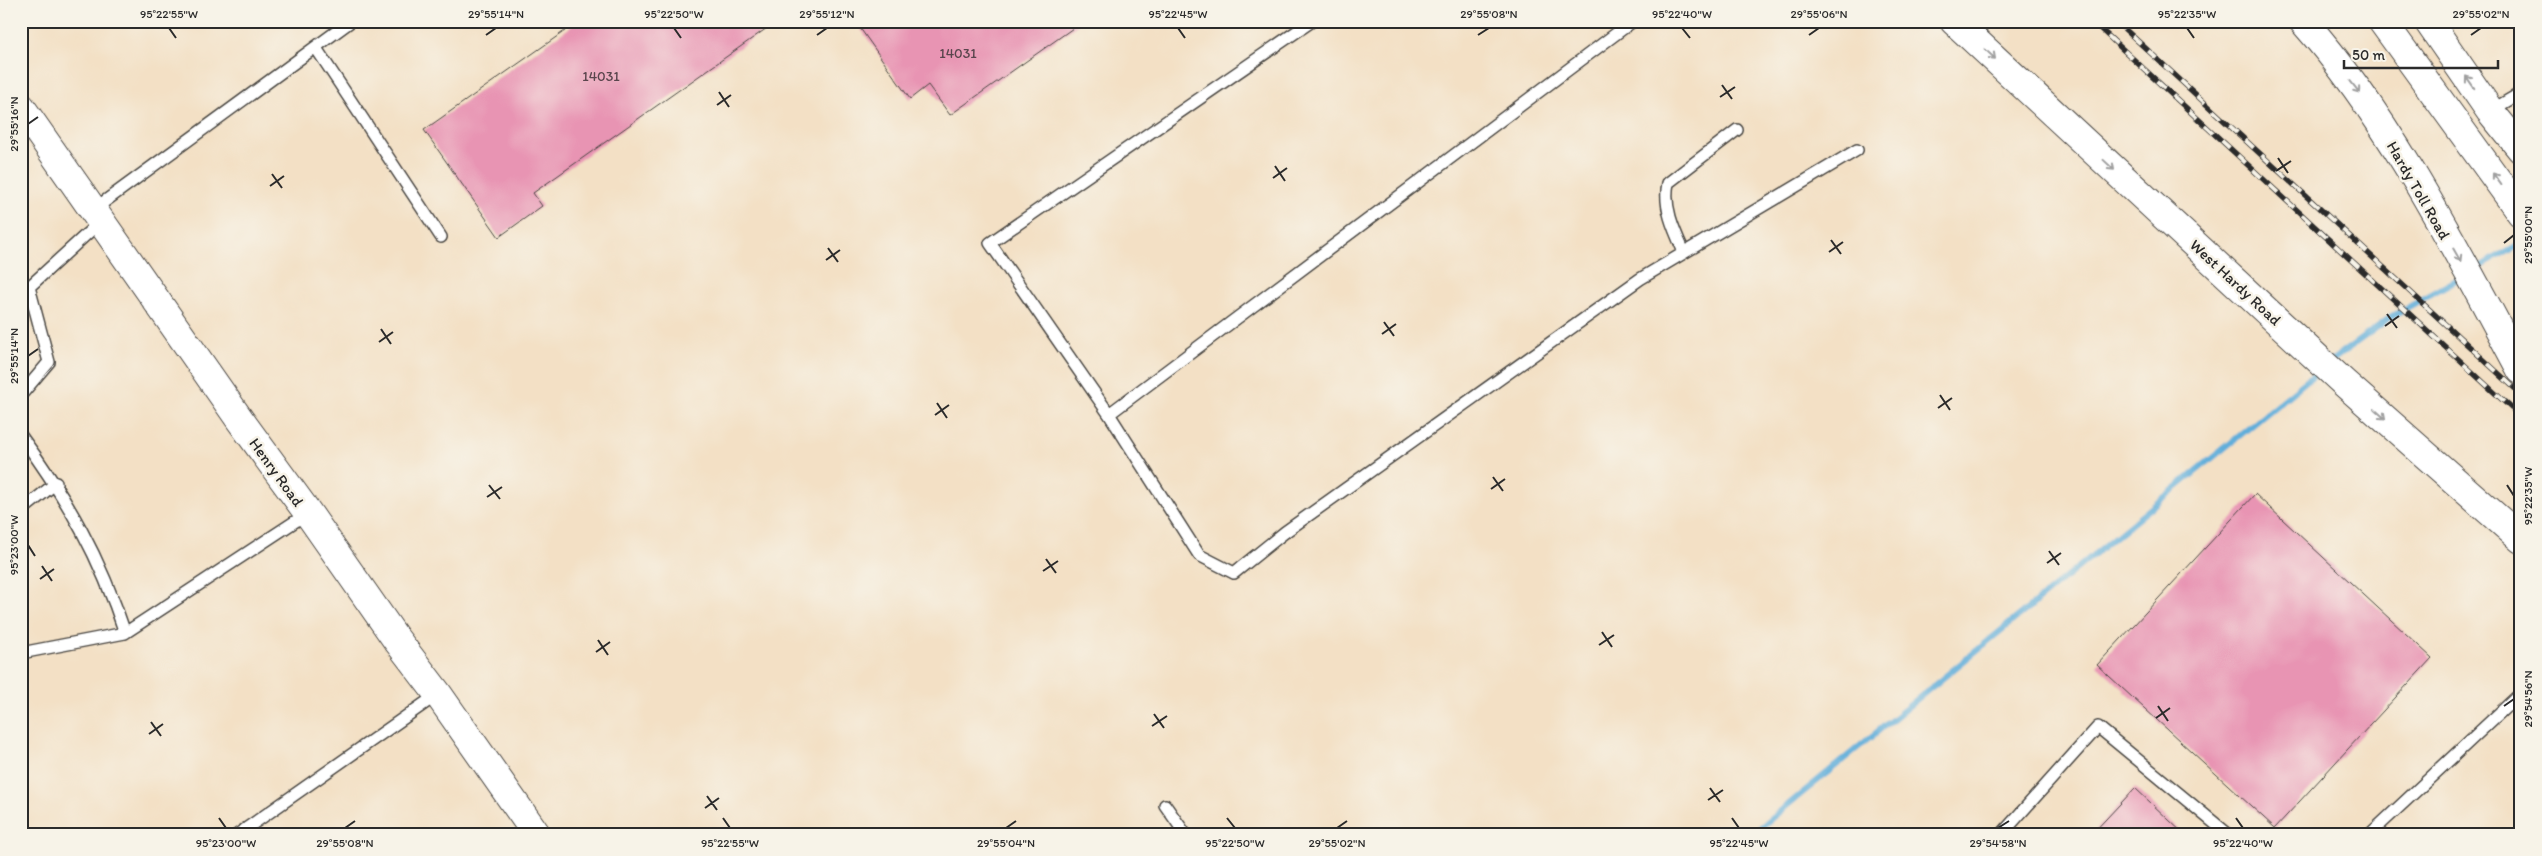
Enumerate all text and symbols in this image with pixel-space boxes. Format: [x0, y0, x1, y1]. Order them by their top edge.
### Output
text: 95°22'55"W [140, 7, 198, 21]
text: 29°55'14"N [468, 7, 524, 21]
text: 95°22'50"W [644, 7, 704, 21]
text: 29°55'12"N [799, 7, 855, 21]
text: 95°22'45"W [1148, 7, 1208, 21]
text: 29°55'08"N [1460, 7, 1518, 21]
text: 95°22'40"W [1652, 7, 1712, 21]
text: 29°55'06"N [1790, 7, 1848, 21]
text: 95°22'35"W [2158, 7, 2216, 21]
text: 29°55'02"N [2452, 7, 2510, 21]
scale bar [2344, 38, 2498, 70]
house number: 14031 [939, 45, 977, 62]
text: 50 m [2352, 46, 2385, 64]
one-way arrow [1983, 48, 1996, 60]
house number: 14031 [582, 68, 620, 85]
one-way arrow [2465, 75, 2475, 89]
one-way arrow [2349, 80, 2360, 93]
text: 29°55'16"N [7, 96, 21, 152]
street label: Hardy Toll Road [2383, 138, 2455, 243]
one-way arrow [2102, 159, 2115, 171]
one-way arrow [2492, 173, 2502, 187]
text: 29°55'00"N [2521, 206, 2535, 264]
street label: West Hardy Road [2186, 235, 2285, 330]
one-way arrow [2453, 248, 2463, 262]
text: 29°55'14"N [7, 328, 21, 384]
one-way arrow [2373, 408, 2386, 420]
street label: Henry Road [245, 434, 308, 510]
text: 95°22'35"W [2521, 467, 2535, 525]
text: 95°23'00"W [7, 515, 21, 575]
text: 29°54'56"N [2521, 670, 2535, 728]
text: 95°23'00"W [196, 836, 256, 850]
text: 29°55'08"N [316, 836, 374, 850]
text: 95°22'55"W [701, 836, 759, 850]
text: 29°55'04"N [977, 836, 1035, 850]
text: 95°22'50"W [1205, 836, 1265, 850]
text: 29°55'02"N [1308, 836, 1366, 850]
text: 95°22'45"W [1709, 836, 1769, 850]
text: 29°54'58"N [1969, 836, 2027, 850]
text: 95°22'40"W [2213, 836, 2273, 850]

